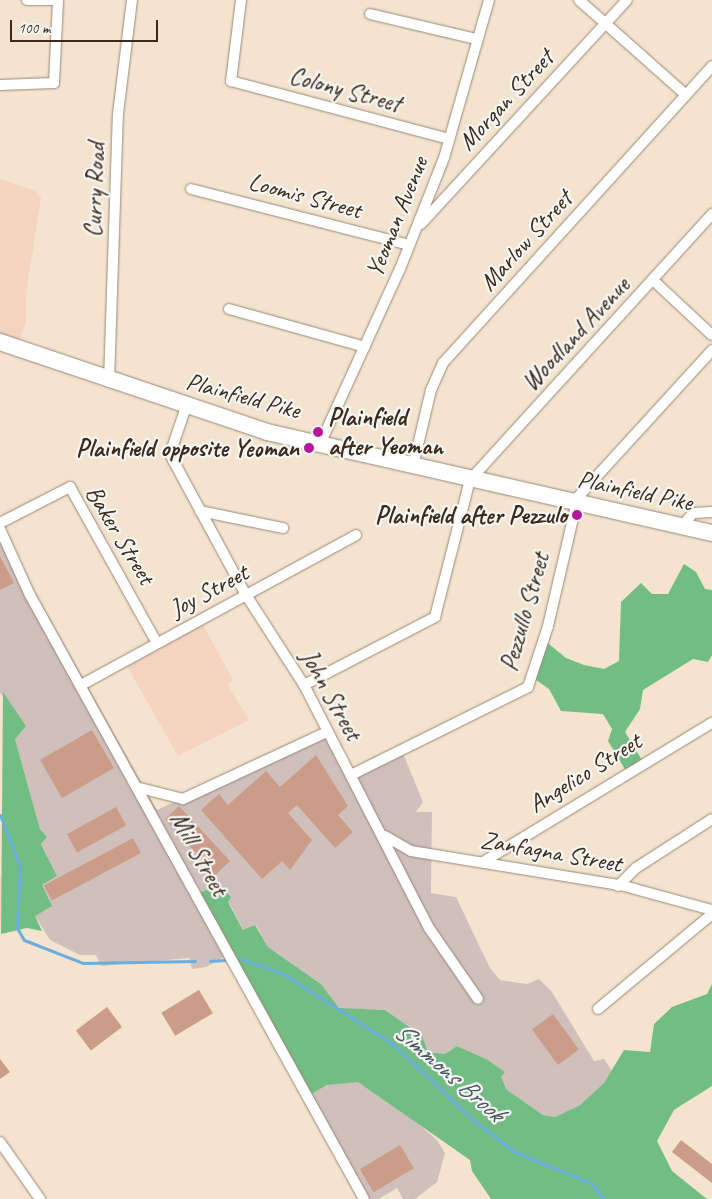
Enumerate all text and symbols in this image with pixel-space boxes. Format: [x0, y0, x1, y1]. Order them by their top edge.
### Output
scale bar [12, 10, 160, 42]
text: 100 m [18, 19, 50, 38]
street label: Morgan Street [452, 44, 560, 156]
street label: Colony Street [286, 61, 404, 119]
street label: Curry Road [78, 142, 112, 238]
street label: Yeoman Avenue [359, 152, 435, 282]
street label: Loomis Street [245, 166, 365, 226]
street label: Marlow Street [473, 185, 579, 297]
street label: Woodland Avenue [516, 271, 636, 397]
street label: Plainfield Pike [183, 366, 303, 426]
place label: Plainfield after Yeoman [328, 403, 442, 462]
marker: Plainfield after Yeoman [312, 426, 324, 438]
place label: Plainfield opposite Yeoman [77, 433, 299, 463]
marker: Plainfield opposite Yeoman [303, 442, 315, 454]
street label: Plainfield Pike [575, 464, 695, 518]
street label: Baker Street [79, 480, 161, 590]
place label: Plainfield after Pezzulo [376, 500, 567, 530]
marker: Plainfield after Pezzulo [571, 509, 583, 521]
street label: Pezzullo Street [494, 549, 556, 675]
street label: Joy Street [164, 558, 254, 624]
street label: John Street [294, 644, 368, 746]
street label: Angelico Street [523, 726, 647, 820]
street label: Mill Street [164, 807, 234, 901]
street label: Zanfagna Street [478, 825, 624, 879]
water label: Simmons Brook [388, 1016, 510, 1128]

